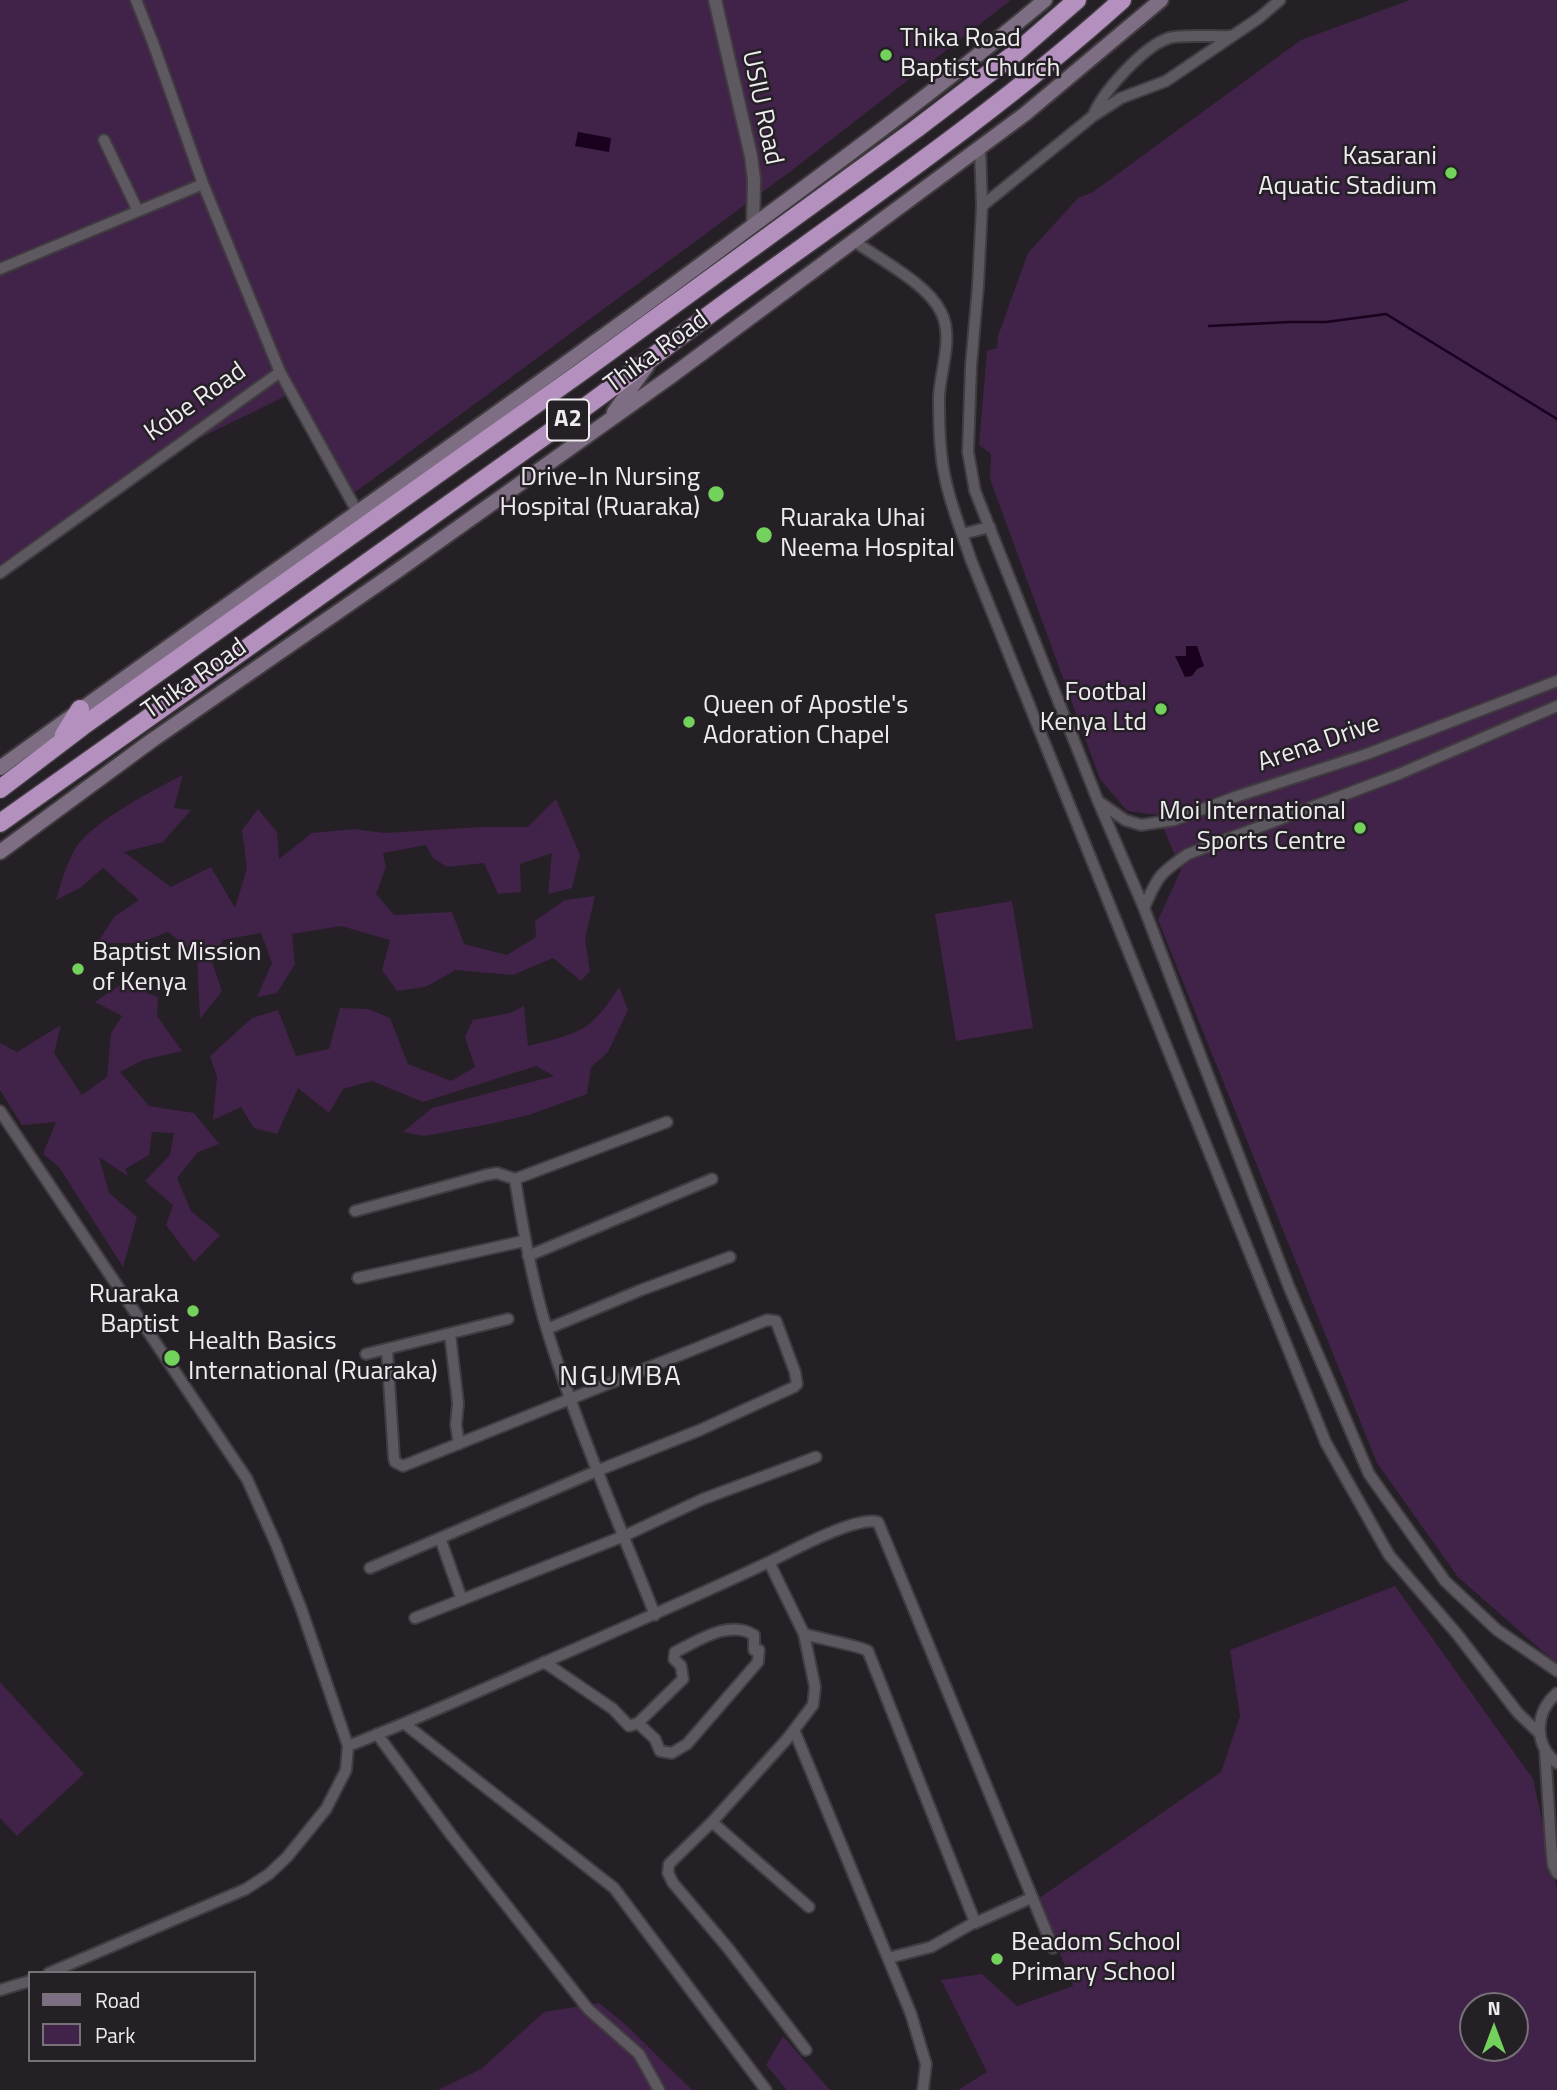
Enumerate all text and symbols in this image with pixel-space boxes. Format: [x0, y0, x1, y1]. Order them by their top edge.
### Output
place label: Thika Road Baptist Church [900, 24, 1060, 86]
marker: Thika Road Baptist Church [878, 47, 894, 63]
street label: USIU Road [734, 48, 788, 168]
place label: Kasarani Aquatic Stadium [1258, 142, 1437, 204]
marker: Kasarani Aquatic Stadium [1443, 165, 1459, 181]
street label: Thika Road [599, 305, 715, 401]
street label: Kobe Road [139, 357, 253, 449]
road number: A2 [547, 400, 589, 440]
place label: Drive-In Nursing Hospital (Ruaraka) [500, 463, 700, 524]
marker: Drive-In Nursing Hospital (Ruaraka) [706, 484, 726, 504]
place label: Ruaraka Uhai Neema Hospital [780, 504, 955, 566]
marker: Ruaraka Uhai Neema Hospital [754, 525, 774, 545]
street label: Thika Road [137, 633, 253, 727]
place label: Footbal Kenya Ltd [1040, 678, 1147, 740]
place label: Queen of Apostle's Adoration Chapel [703, 691, 908, 752]
marker: Footbal Kenya Ltd [1153, 701, 1169, 717]
street label: Arena Drive [1254, 709, 1384, 779]
marker: Queen of Apostle's Adoration Chapel [681, 714, 697, 730]
place label: Moi International Sports Centre [1159, 797, 1346, 858]
marker: Moi International Sports Centre [1352, 820, 1368, 836]
place label: Baptist Mission of Kenya [92, 938, 262, 1000]
marker: Baptist Mission of Kenya [70, 961, 86, 977]
place label: Ruaraka Baptist [89, 1280, 179, 1342]
marker: Ruaraka Baptist [185, 1303, 201, 1319]
place label: Health Basics International (Ruaraka) [188, 1327, 438, 1388]
marker: Health Basics International (Ruaraka) [162, 1348, 182, 1368]
district label: NGUMBA [560, 1361, 682, 1395]
place label: Beadom School Primary School [1011, 1928, 1181, 1990]
marker: Beadom School Primary School [989, 1951, 1005, 1967]
legend [28, 1971, 256, 2062]
text: Road [95, 1984, 140, 2016]
north arrow [1459, 1992, 1529, 2062]
text: N [1487, 1993, 1501, 2022]
text: Park [95, 2019, 135, 2051]

